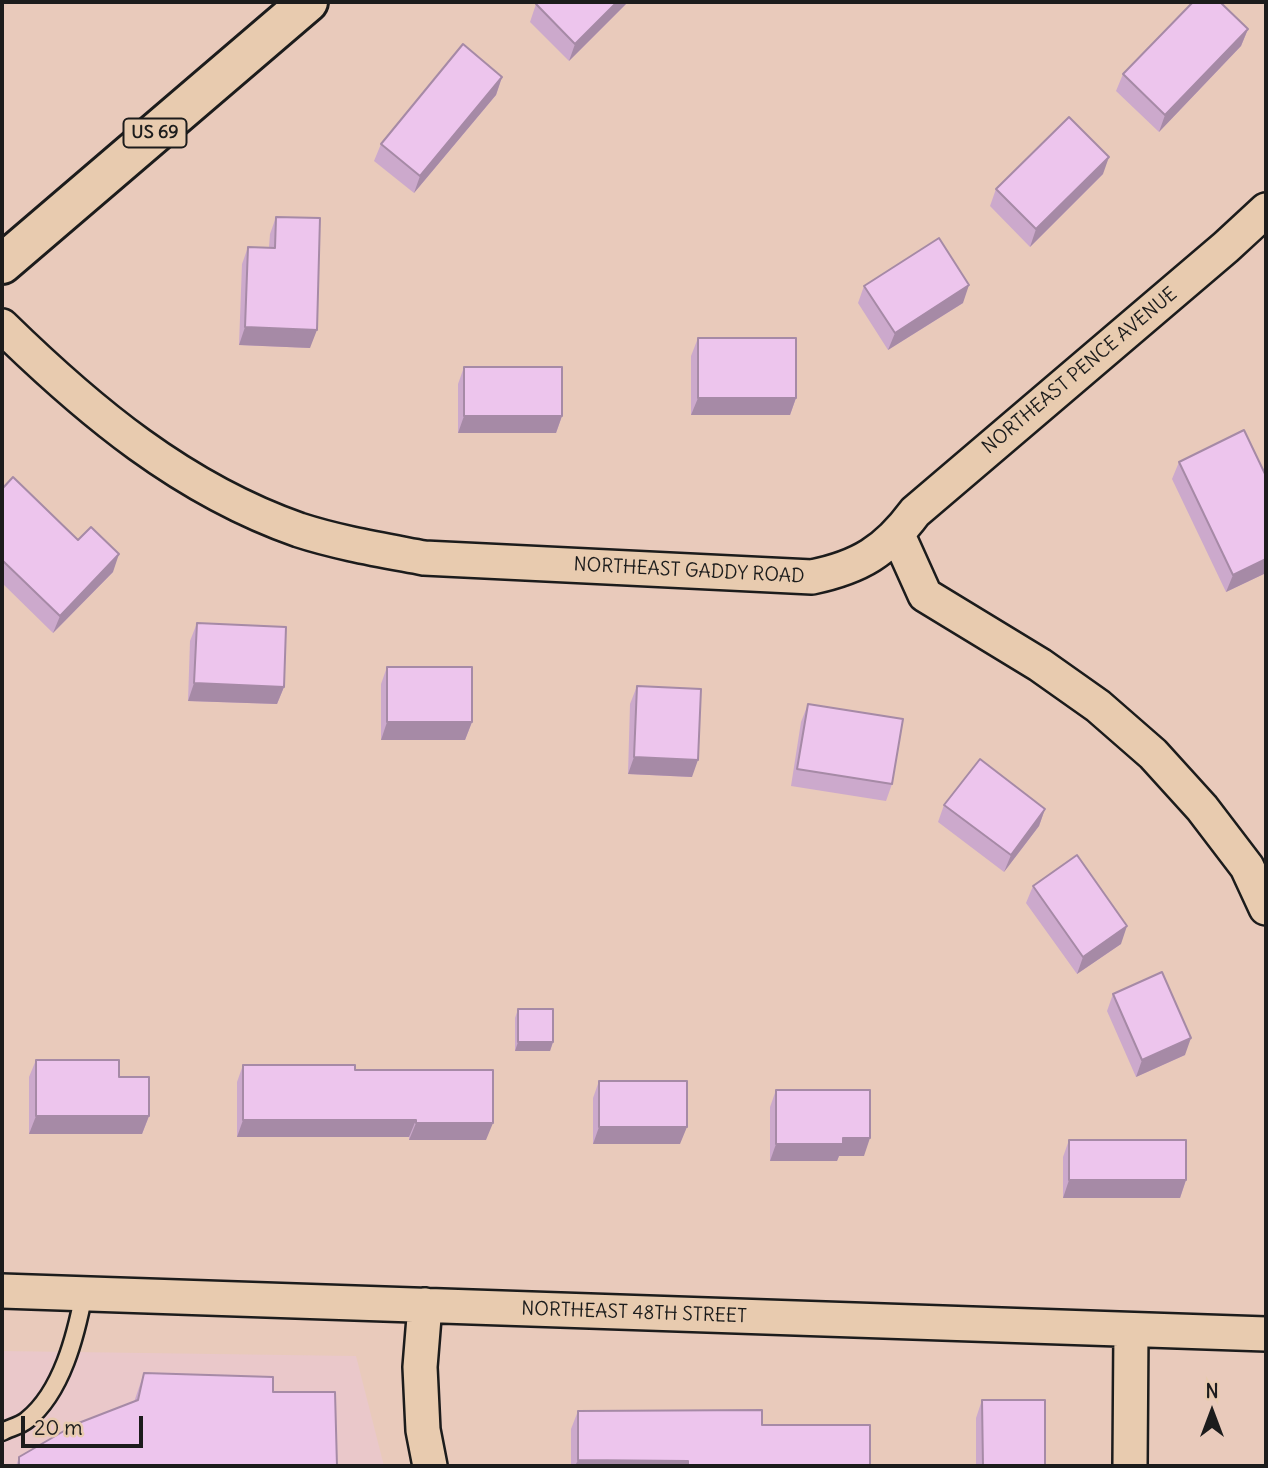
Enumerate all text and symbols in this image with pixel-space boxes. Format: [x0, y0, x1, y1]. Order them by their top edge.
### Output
road number: US 69 [124, 118, 186, 148]
street label: NORTHEAST PENCE AVENUE [978, 283, 1182, 459]
street label: NORTHEAST GADDY ROAD [573, 554, 805, 588]
street label: NORTHEAST 48TH STREET [521, 1298, 747, 1328]
north arrow [1177, 1377, 1247, 1447]
text: N [1205, 1379, 1219, 1403]
scale bar [24, 1402, 147, 1446]
text: 20 m [34, 1414, 83, 1441]

